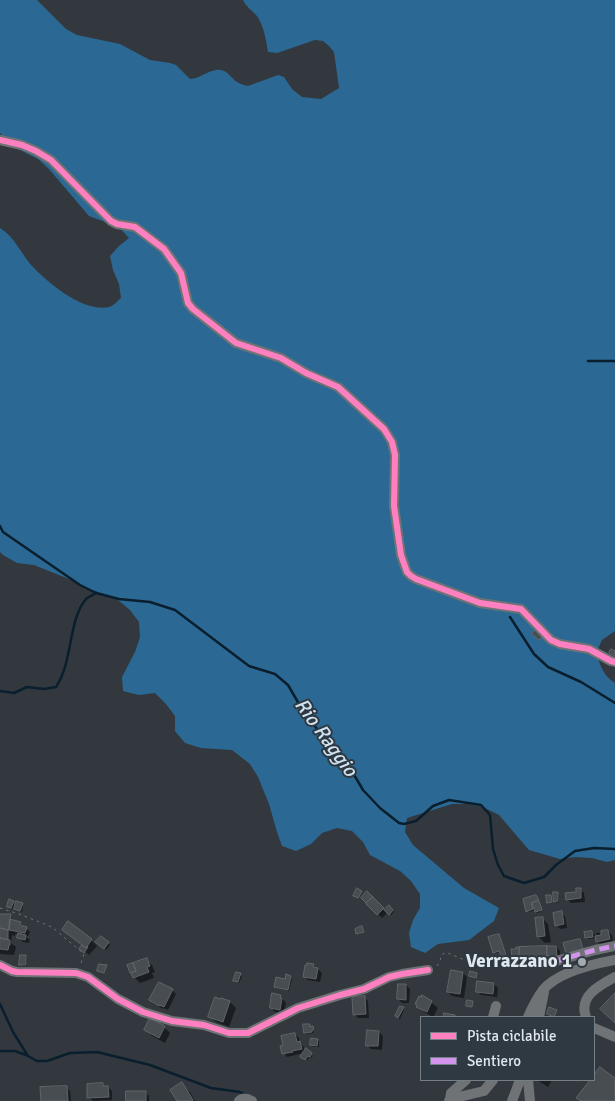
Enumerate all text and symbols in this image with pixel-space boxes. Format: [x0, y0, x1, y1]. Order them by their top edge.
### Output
water label: Rio Raggio [289, 694, 361, 782]
place label: Verrazzano 1 [466, 951, 572, 973]
marker: Verrazzano 1 [576, 956, 588, 968]
legend [420, 1016, 595, 1081]
text: Pista ciclabile [467, 1027, 556, 1045]
text: Sentiero [467, 1052, 521, 1070]

